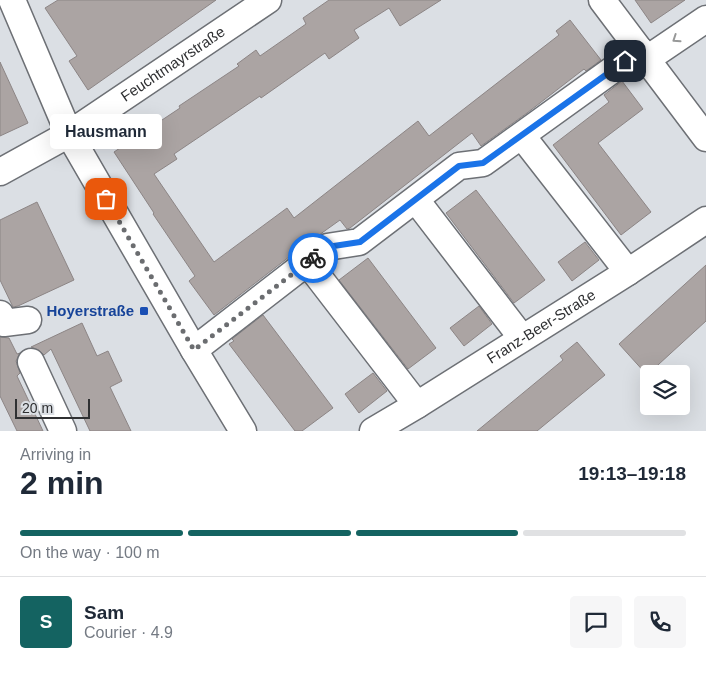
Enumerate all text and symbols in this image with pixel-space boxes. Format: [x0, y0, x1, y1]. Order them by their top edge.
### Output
street label: Feuchtmayrstraße [117, 23, 228, 105]
one-way arrow [673, 33, 682, 42]
pin [604, 40, 646, 82]
icon: home [611, 47, 639, 75]
callout: Hausmann [50, 114, 162, 149]
text: Hausmann [65, 123, 147, 140]
pin [85, 178, 127, 220]
icon: bag [92, 185, 120, 213]
courier [288, 233, 338, 283]
icon: bike [299, 244, 327, 272]
street label: Franz-Beer-Straße [484, 286, 598, 367]
place label: Hoyerstraße [46, 302, 134, 319]
marker: Hoyerstraße [138, 305, 150, 317]
map controls [640, 365, 690, 415]
button: layers [640, 365, 690, 415]
scale bar [15, 396, 90, 419]
text: 20 m [22, 400, 53, 416]
text: Arriving in [20, 446, 91, 463]
text: 19:13–19:18 [578, 463, 686, 484]
text: 2 min [20, 465, 104, 501]
text: On the way · 100 m [20, 544, 160, 561]
button: chat [570, 596, 622, 648]
button: phone [634, 596, 686, 648]
text: Sam [84, 602, 124, 623]
text: S [40, 611, 52, 632]
text: Courier · 4.9 [84, 624, 173, 641]

